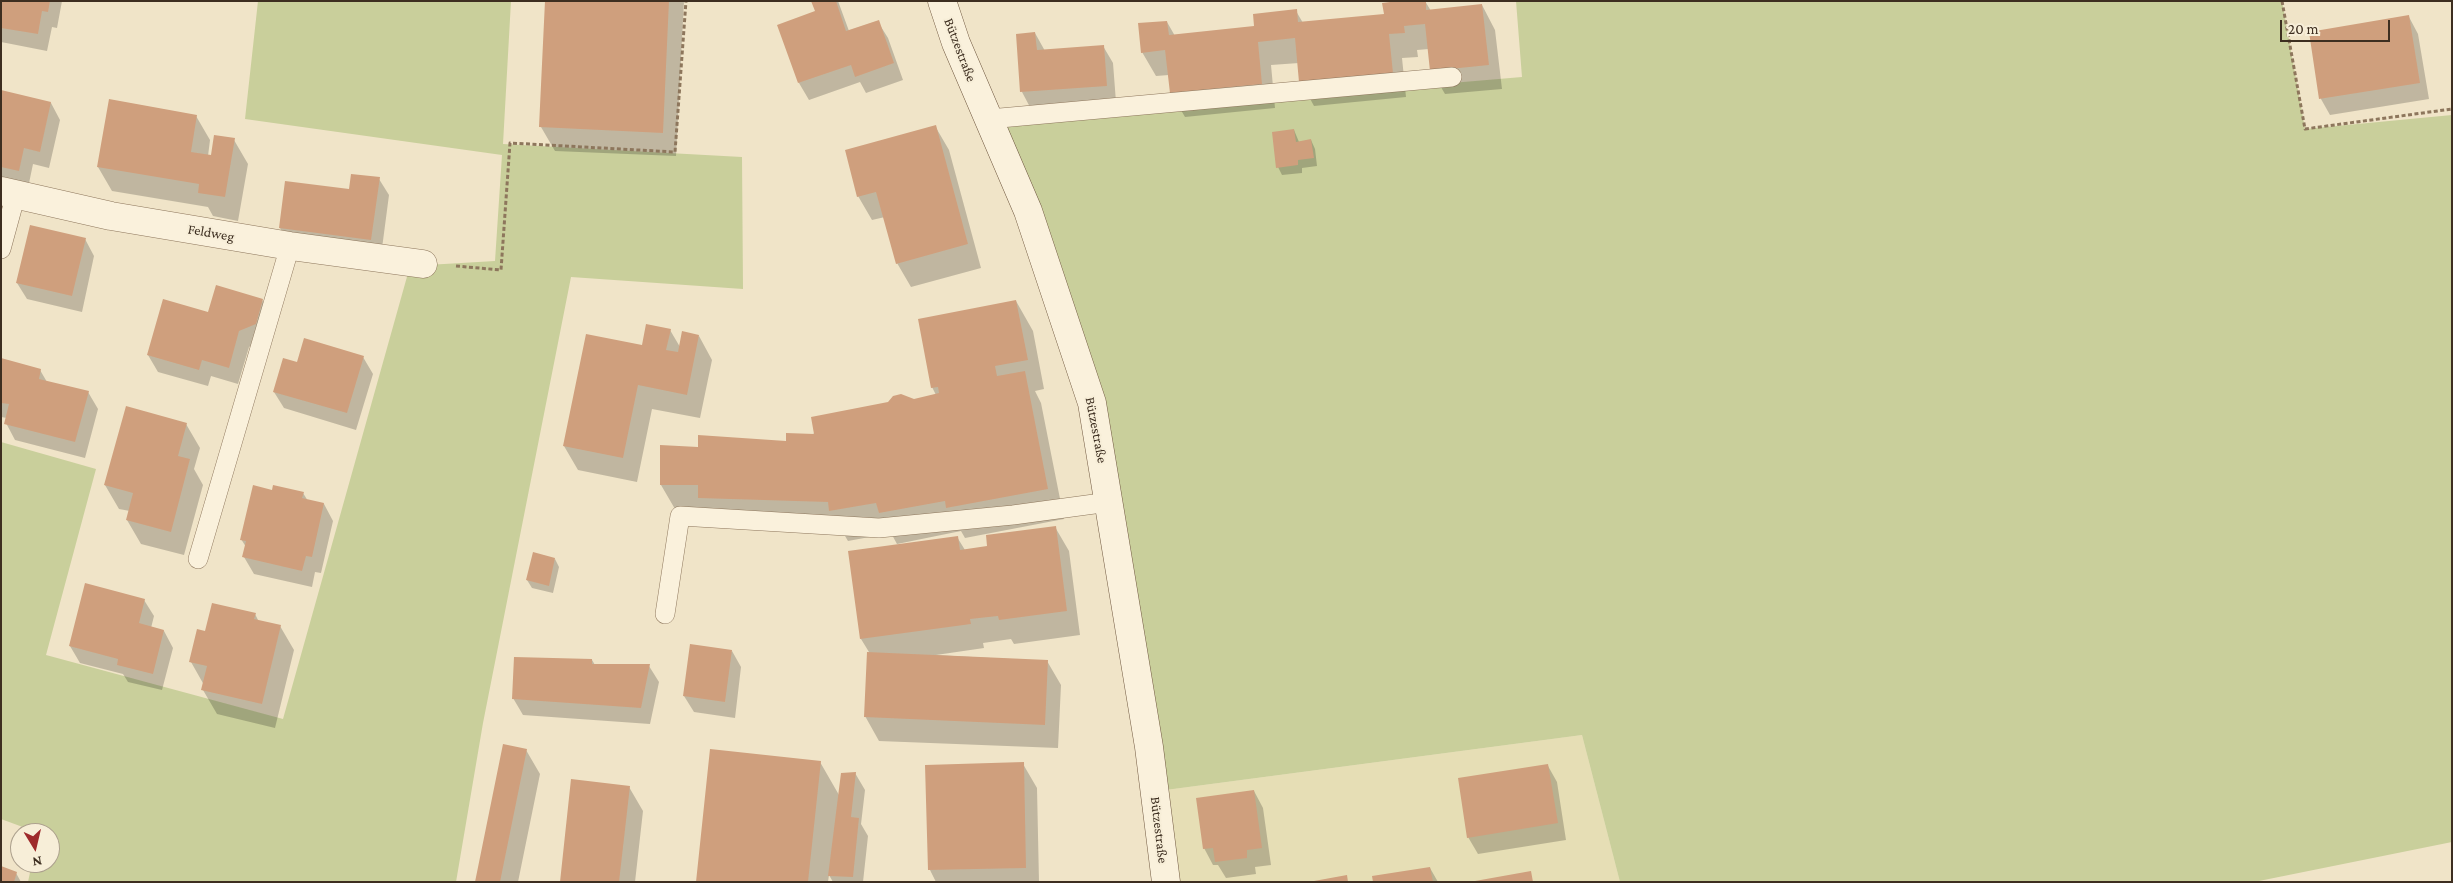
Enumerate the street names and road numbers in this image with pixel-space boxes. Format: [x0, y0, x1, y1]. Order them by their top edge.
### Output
street label: Bützestraße [940, 16, 980, 84]
street label: Feldweg [186, 221, 236, 245]
street label: Bützestraße [1081, 396, 1111, 464]
street label: Bützestraße [1147, 796, 1171, 864]

